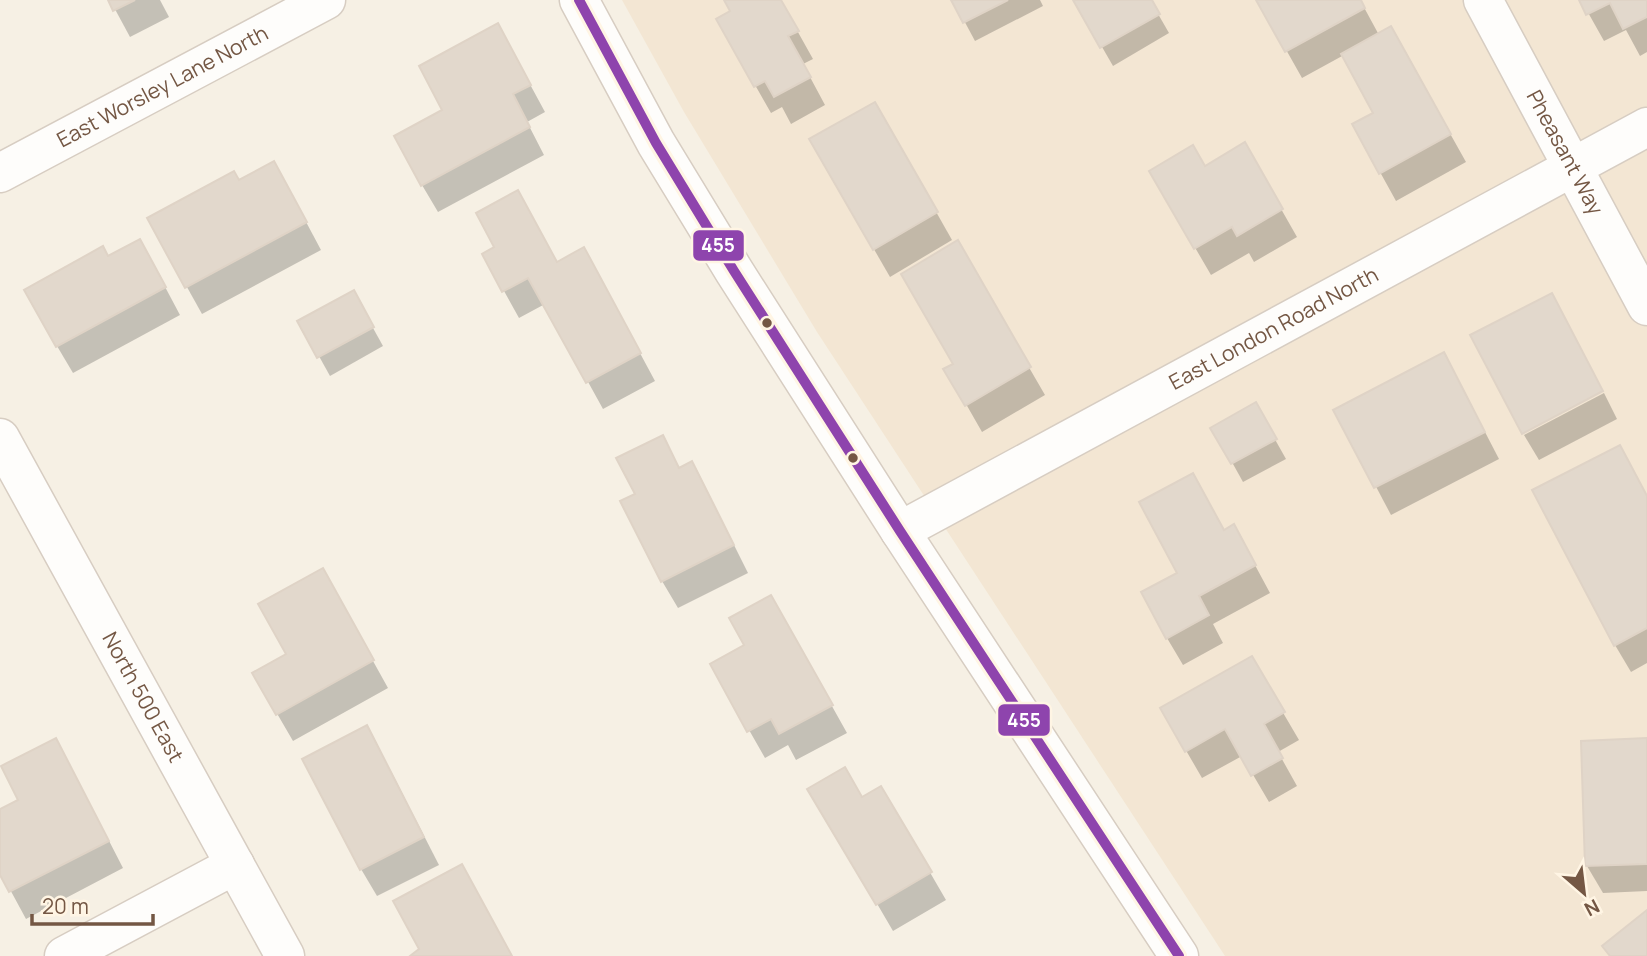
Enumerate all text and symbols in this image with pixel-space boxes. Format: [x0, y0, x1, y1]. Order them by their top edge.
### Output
street label: East Worsley Lane North [52, 18, 272, 153]
street label: Pheasant Way [1521, 85, 1610, 219]
line badge: 455 [692, 229, 745, 262]
text: 455 [701, 232, 735, 258]
street label: East London Road North [1164, 260, 1383, 396]
unlabelled marker [760, 316, 774, 330]
unlabelled marker [846, 451, 860, 465]
street label: North 500 East [96, 627, 191, 767]
line badge: 455 [997, 703, 1051, 737]
text: 455 [1007, 707, 1041, 733]
north arrow [1549, 858, 1619, 928]
scale bar [32, 883, 152, 927]
text: 20 m [42, 892, 89, 920]
text: N [1580, 893, 1604, 923]

